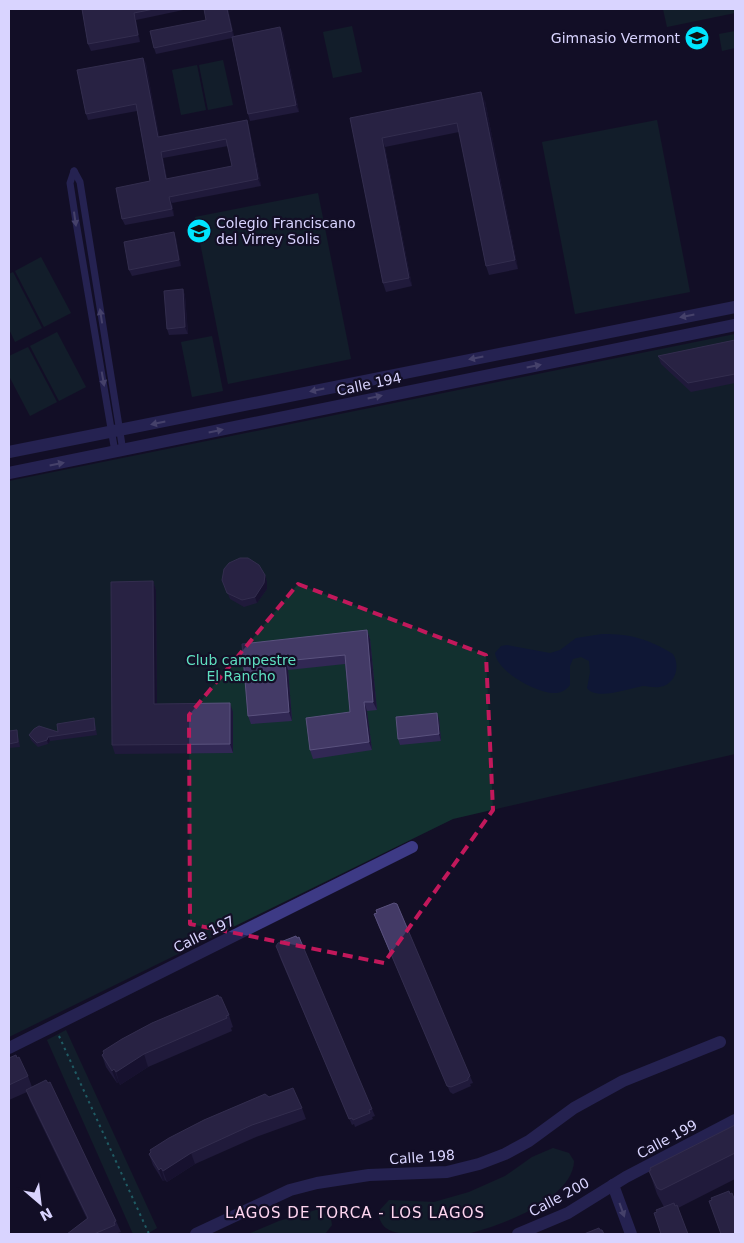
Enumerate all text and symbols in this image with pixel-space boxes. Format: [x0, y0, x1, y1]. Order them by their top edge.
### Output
school or university icon: Gimnasio Vermont [684, 25, 710, 51]
place label: Gimnasio Vermont [551, 30, 680, 46]
one-way arrow [72, 211, 80, 227]
place label: Colegio Franciscano del Virrey Solis [216, 215, 355, 247]
school or university icon: Colegio Franciscano del Virrey Solis [186, 218, 212, 244]
one-way arrow [96, 308, 104, 324]
one-way arrow [680, 312, 695, 320]
one-way arrow [468, 354, 484, 362]
one-way arrow [527, 362, 542, 370]
street label: Calle 194 [335, 369, 403, 399]
one-way arrow [99, 371, 107, 387]
one-way arrow [310, 386, 325, 394]
one-way arrow [367, 393, 383, 401]
one-way arrow [150, 419, 166, 427]
one-way arrow [208, 427, 223, 435]
one-way arrow [49, 459, 65, 467]
park label: Club campestre El Rancho [186, 652, 296, 684]
street label: Calle 197 [171, 912, 237, 956]
street label: Calle 199 [634, 1116, 700, 1162]
street label: Calle 198 [389, 1147, 455, 1167]
street label: Calle 200 [526, 1174, 592, 1220]
north arrow [15, 1178, 65, 1228]
one-way arrow [619, 1202, 626, 1217]
district label: LAGOS DE TORCA - LOS LAGOS [225, 1204, 485, 1222]
text: N [37, 1205, 55, 1224]

